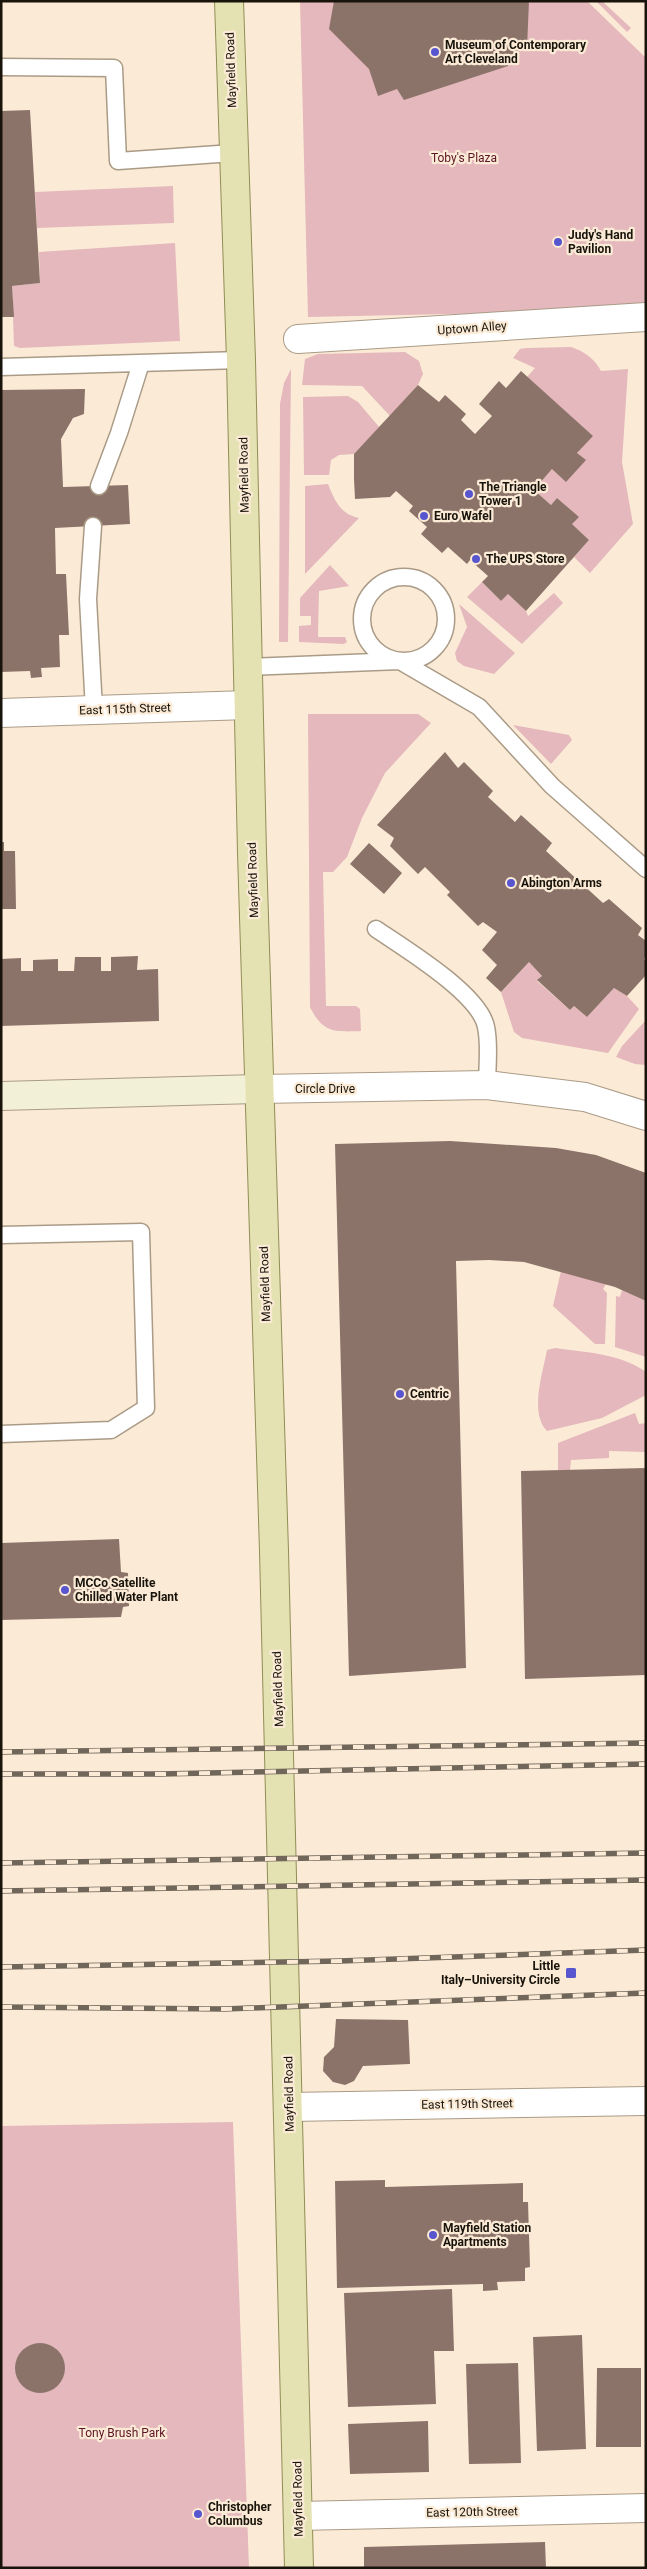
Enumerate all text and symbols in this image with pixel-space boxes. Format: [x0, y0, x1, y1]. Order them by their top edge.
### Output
street label: Mayfield Road [223, 32, 239, 108]
place label: Museum of Contemporary Art Cleveland [445, 38, 587, 66]
marker: Museum of Contemporary Art Cleveland [429, 46, 441, 58]
park label: Toby's Plaza [431, 151, 497, 165]
place label: Judy's Hand Pavilion [568, 228, 633, 256]
marker: Judy's Hand Pavilion [552, 236, 564, 248]
street label: Uptown Alley [437, 319, 507, 337]
street label: Mayfield Road [236, 437, 252, 513]
place label: The Triangle Tower 1 [479, 480, 547, 508]
marker: The Triangle Tower 1 [463, 488, 475, 500]
place label: Euro Wafel [434, 509, 492, 523]
marker: Euro Wafel [418, 510, 430, 522]
place label: The UPS Store [486, 552, 565, 566]
marker: The UPS Store [470, 553, 482, 565]
street label: East 115th Street [79, 700, 171, 718]
street label: Mayfield Road [245, 842, 261, 918]
place label: Abington Arms [521, 876, 602, 890]
marker: Abington Arms [505, 877, 517, 889]
street label: Circle Drive [295, 1082, 355, 1096]
street label: Mayfield Road [257, 1246, 273, 1322]
place label: Centric [410, 1387, 449, 1401]
marker: Centric [394, 1388, 406, 1400]
place label: MCCo Satellite Chilled Water Plant [75, 1576, 178, 1604]
marker: MCCo Satellite Chilled Water Plant [59, 1584, 71, 1596]
street label: Mayfield Road [270, 1651, 286, 1727]
place label: Little Italy–University Circle [441, 1959, 561, 1987]
marker: Little Italy–University Circle [564, 1966, 578, 1980]
street label: Mayfield Road [281, 2056, 297, 2132]
street label: East 119th Street [421, 2096, 513, 2112]
place label: Mayfield Station Apartments [443, 2221, 531, 2249]
marker: Mayfield Station Apartments [427, 2229, 439, 2241]
park label: Tony Brush Park [79, 2426, 166, 2440]
street label: Mayfield Road [290, 2461, 306, 2537]
place label: Christopher Columbus [208, 2500, 272, 2528]
street label: East 120th Street [426, 2504, 518, 2520]
marker: Christopher Columbus [192, 2508, 204, 2520]

